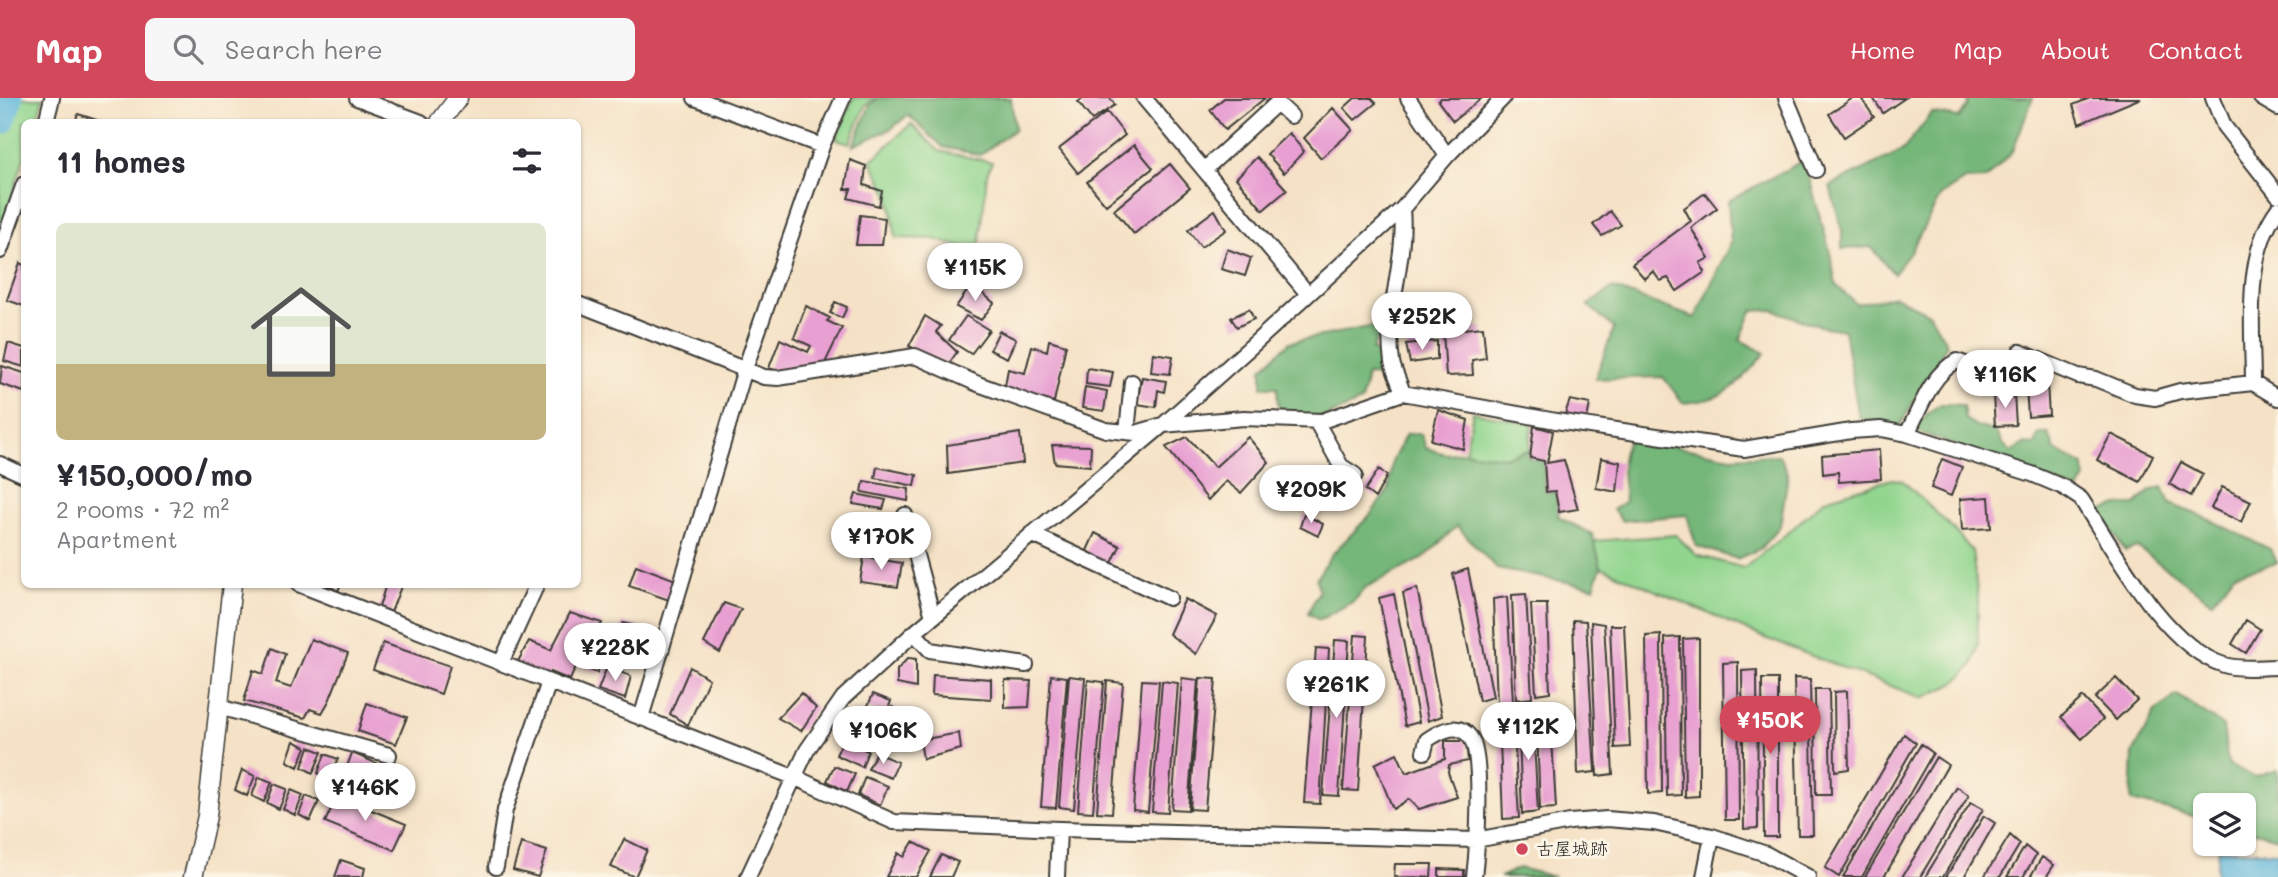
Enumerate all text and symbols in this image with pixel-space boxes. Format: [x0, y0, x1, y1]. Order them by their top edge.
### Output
search box [145, 18, 635, 81]
text: Map [35, 28, 103, 71]
icon: search [169, 30, 207, 68]
text: Search here [225, 32, 383, 66]
text: Home [1850, 34, 1915, 65]
text: Map [1953, 34, 2002, 65]
text: About [2040, 34, 2110, 65]
text: Contact [2148, 34, 2243, 65]
text: 11 homes [56, 141, 186, 181]
icon: filters [508, 142, 546, 180]
pin: ¥115K [926, 244, 1024, 303]
text: ¥115K [943, 251, 1007, 281]
icon: home [238, 269, 364, 395]
pin: ¥252K [1373, 292, 1471, 352]
text: ¥252K [1387, 300, 1457, 330]
pin: ¥116K [1956, 350, 2054, 410]
text: ¥116K [1973, 358, 2037, 388]
text: ¥150,000/mo [56, 454, 252, 494]
pin: ¥209K [1262, 466, 1360, 525]
text: ¥209K [1275, 473, 1347, 503]
text: 2 rooms · 72 m² [56, 494, 229, 524]
pin: ¥170K [832, 512, 930, 572]
text: ¥170K [847, 520, 915, 550]
text: Apartment [56, 524, 178, 554]
pin: ¥228K [566, 624, 664, 683]
text: ¥228K [580, 631, 650, 661]
pin: ¥261K [1287, 660, 1385, 720]
text: ¥261K [1302, 668, 1370, 698]
pin: ¥150K [1721, 696, 1819, 756]
pin: ¥112K [1479, 702, 1577, 762]
text: ¥150K [1736, 704, 1804, 734]
pin: ¥106K [834, 706, 932, 766]
text: ¥112K [1496, 710, 1560, 740]
text: ¥106K [848, 714, 918, 744]
pin: ¥146K [316, 764, 414, 823]
text: ¥146K [331, 771, 399, 801]
map controls [2193, 793, 2256, 856]
button: layers [2193, 793, 2256, 856]
place label: 古屋城跡 [1536, 836, 1608, 860]
marker: 古屋城跡 [1514, 841, 1530, 857]

